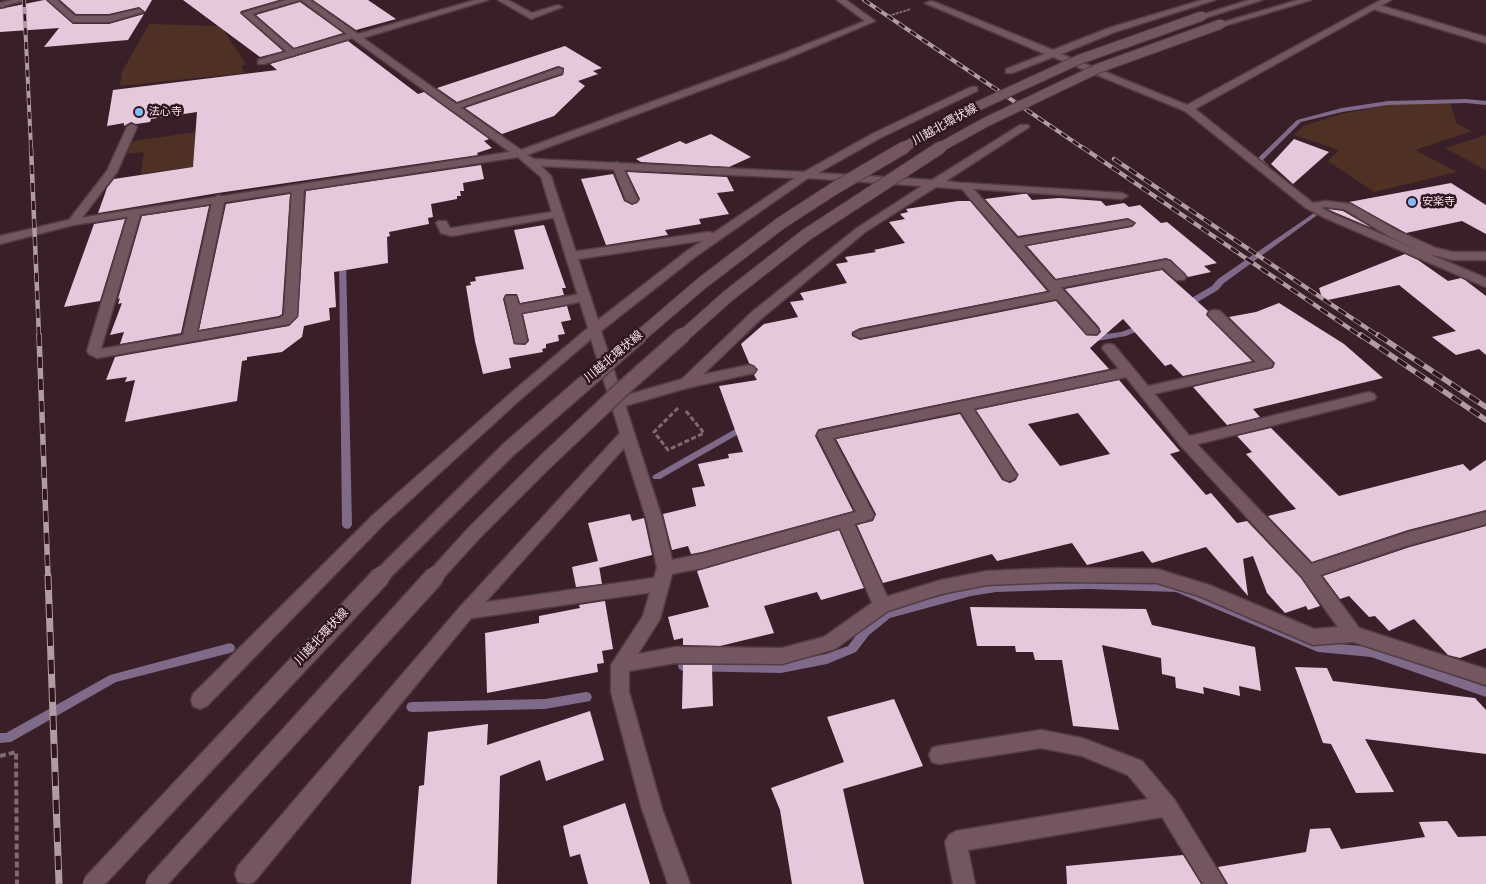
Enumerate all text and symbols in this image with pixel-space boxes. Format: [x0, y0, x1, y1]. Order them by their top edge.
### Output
street label: 川越北環状線 [910, 101, 980, 149]
place label: 法心寺 [149, 105, 182, 119]
marker: 法心寺 [133, 106, 145, 118]
place label: 安楽寺 [1422, 195, 1455, 209]
marker: 安楽寺 [1406, 196, 1418, 208]
street label: 川越北環状線 [582, 328, 646, 386]
street label: 川越北環状線 [292, 606, 352, 668]

